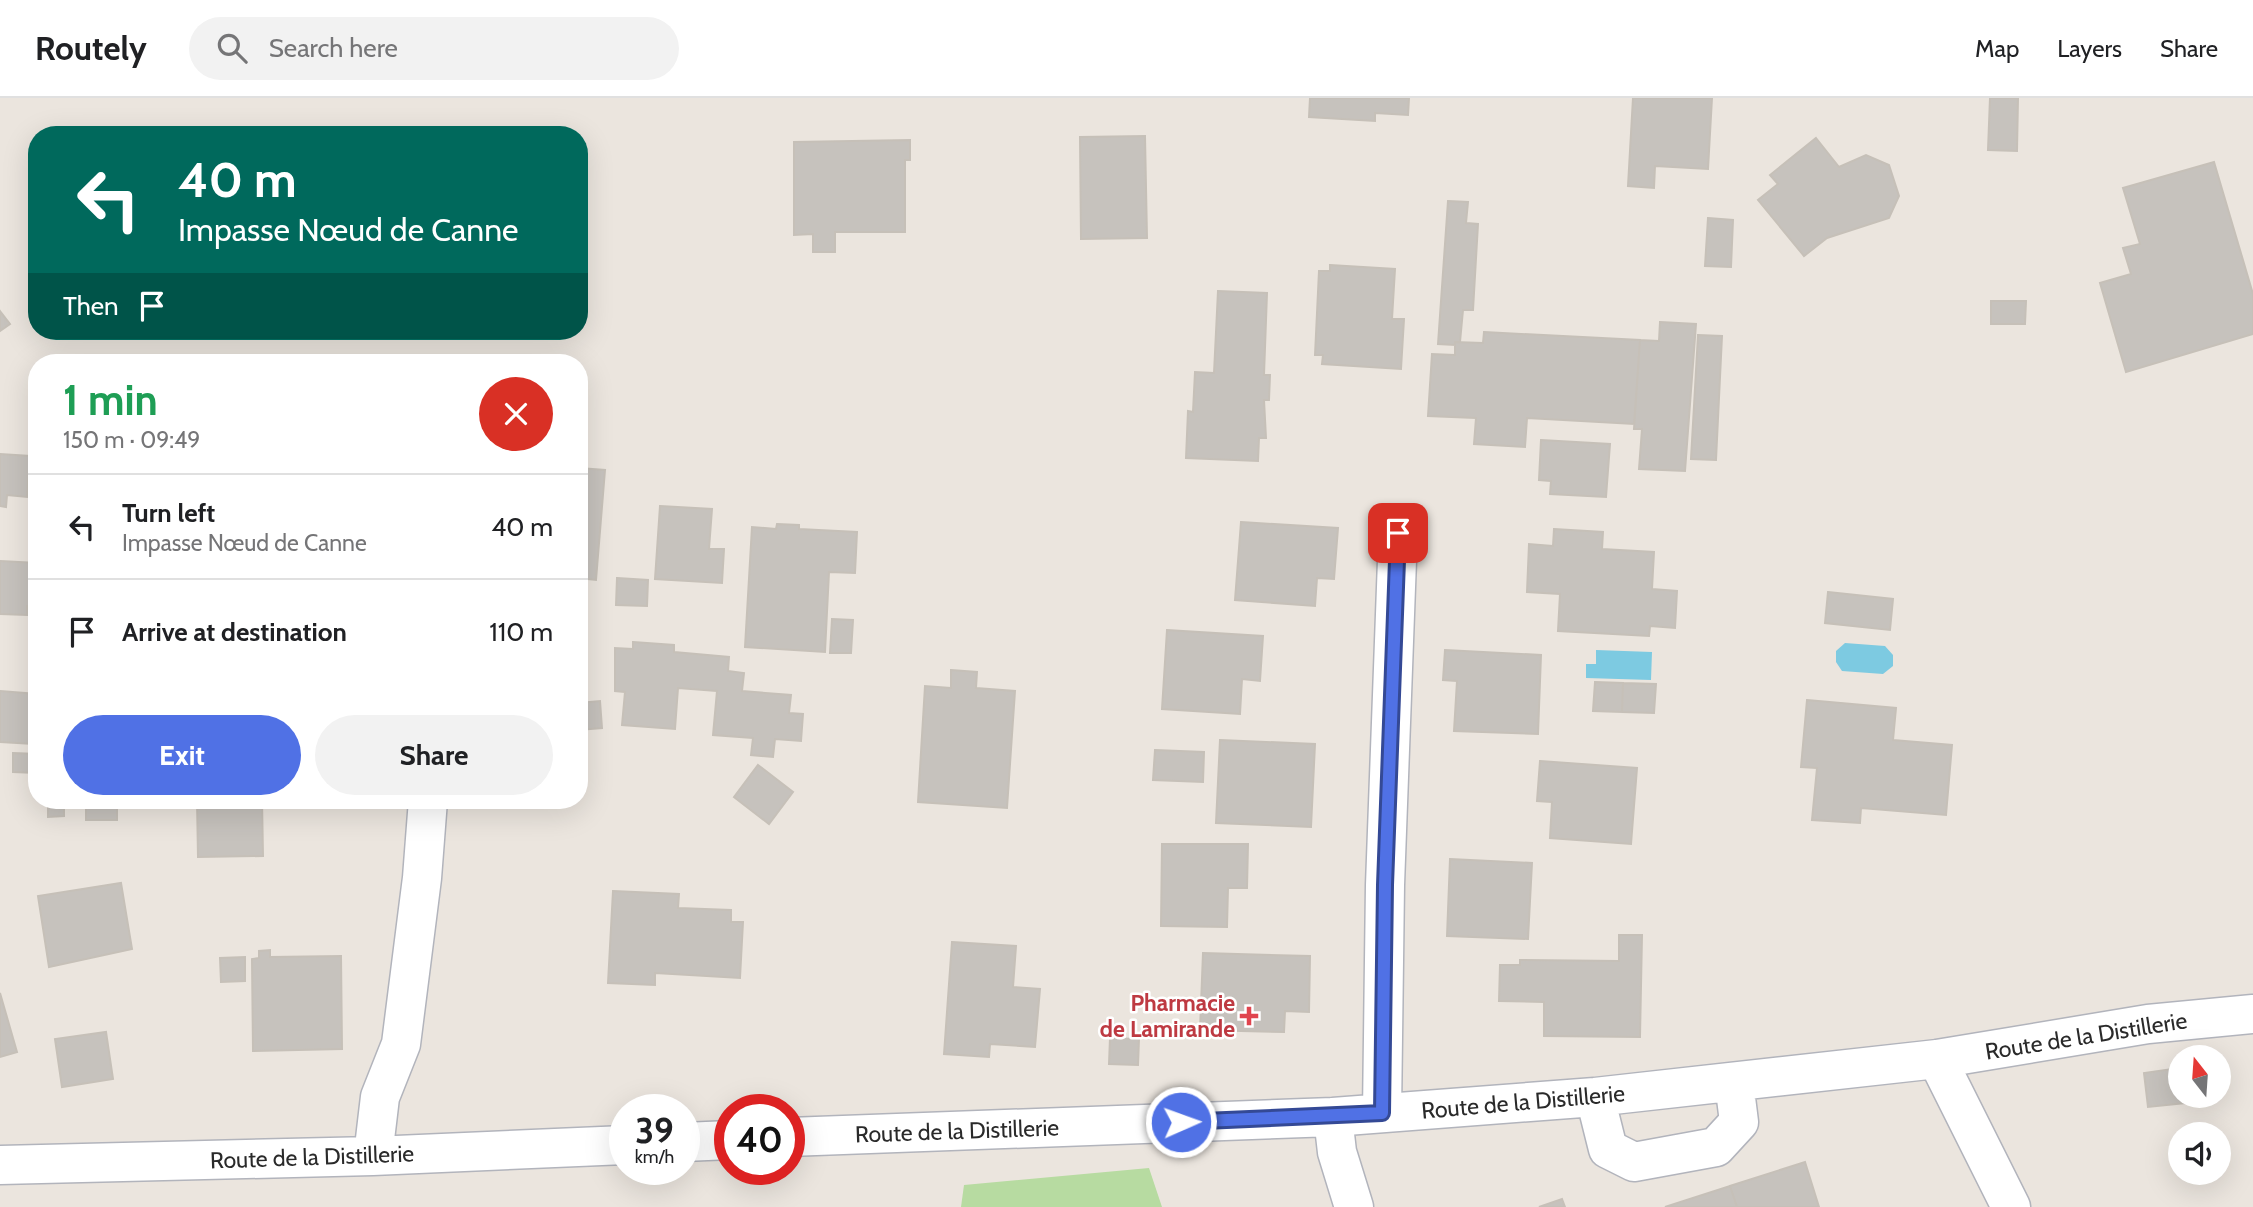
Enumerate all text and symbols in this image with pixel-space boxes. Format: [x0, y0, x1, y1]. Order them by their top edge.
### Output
search box [189, 17, 679, 80]
text: Routely [35, 28, 147, 68]
icon: search [213, 29, 251, 67]
text: Search here [269, 32, 398, 64]
text: Map [1975, 34, 2019, 63]
text: Layers [2057, 34, 2122, 63]
text: Share [2160, 34, 2218, 63]
text: 40 m [178, 150, 297, 209]
icon: left [63, 154, 154, 245]
text: Impasse Nœud de Canne [178, 210, 518, 249]
icon: arrive [133, 287, 171, 325]
text: Then [63, 290, 119, 322]
text: 1 min [63, 374, 158, 426]
button: close [479, 377, 553, 451]
text: 150 m · 09:49 [63, 426, 200, 454]
text: Turn left [122, 497, 215, 529]
pin [1368, 503, 1428, 563]
icon: left [63, 508, 101, 546]
text: 40 m [491, 511, 553, 543]
icon: arrive [1379, 514, 1417, 552]
text: Impasse Nœud de Canne [122, 529, 367, 557]
icon: arrive [63, 613, 101, 651]
text: Arrive at destination [122, 616, 347, 648]
text: 110 m [489, 616, 553, 648]
button: Exit [63, 715, 301, 795]
button: Share [315, 715, 553, 795]
place label: Pharmacie de Lamirande [1100, 989, 1235, 1043]
street label: Route de la Distillerie [1983, 1006, 2189, 1066]
marker: Pharmacie de Lamirande [1241, 1008, 1257, 1024]
north arrow [2168, 1045, 2231, 1108]
map controls [2168, 1045, 2231, 1185]
street label: Route de la Distillerie [1420, 1079, 1626, 1125]
position arrow [1144, 1085, 1218, 1159]
speed limit sign: 40 [714, 1094, 805, 1185]
text: 39 [635, 1109, 674, 1152]
street label: Route de la Distillerie [855, 1113, 1060, 1149]
button: sound [2168, 1122, 2231, 1185]
street label: Route de la Distillerie [210, 1139, 415, 1175]
text: km/h [635, 1146, 674, 1168]

